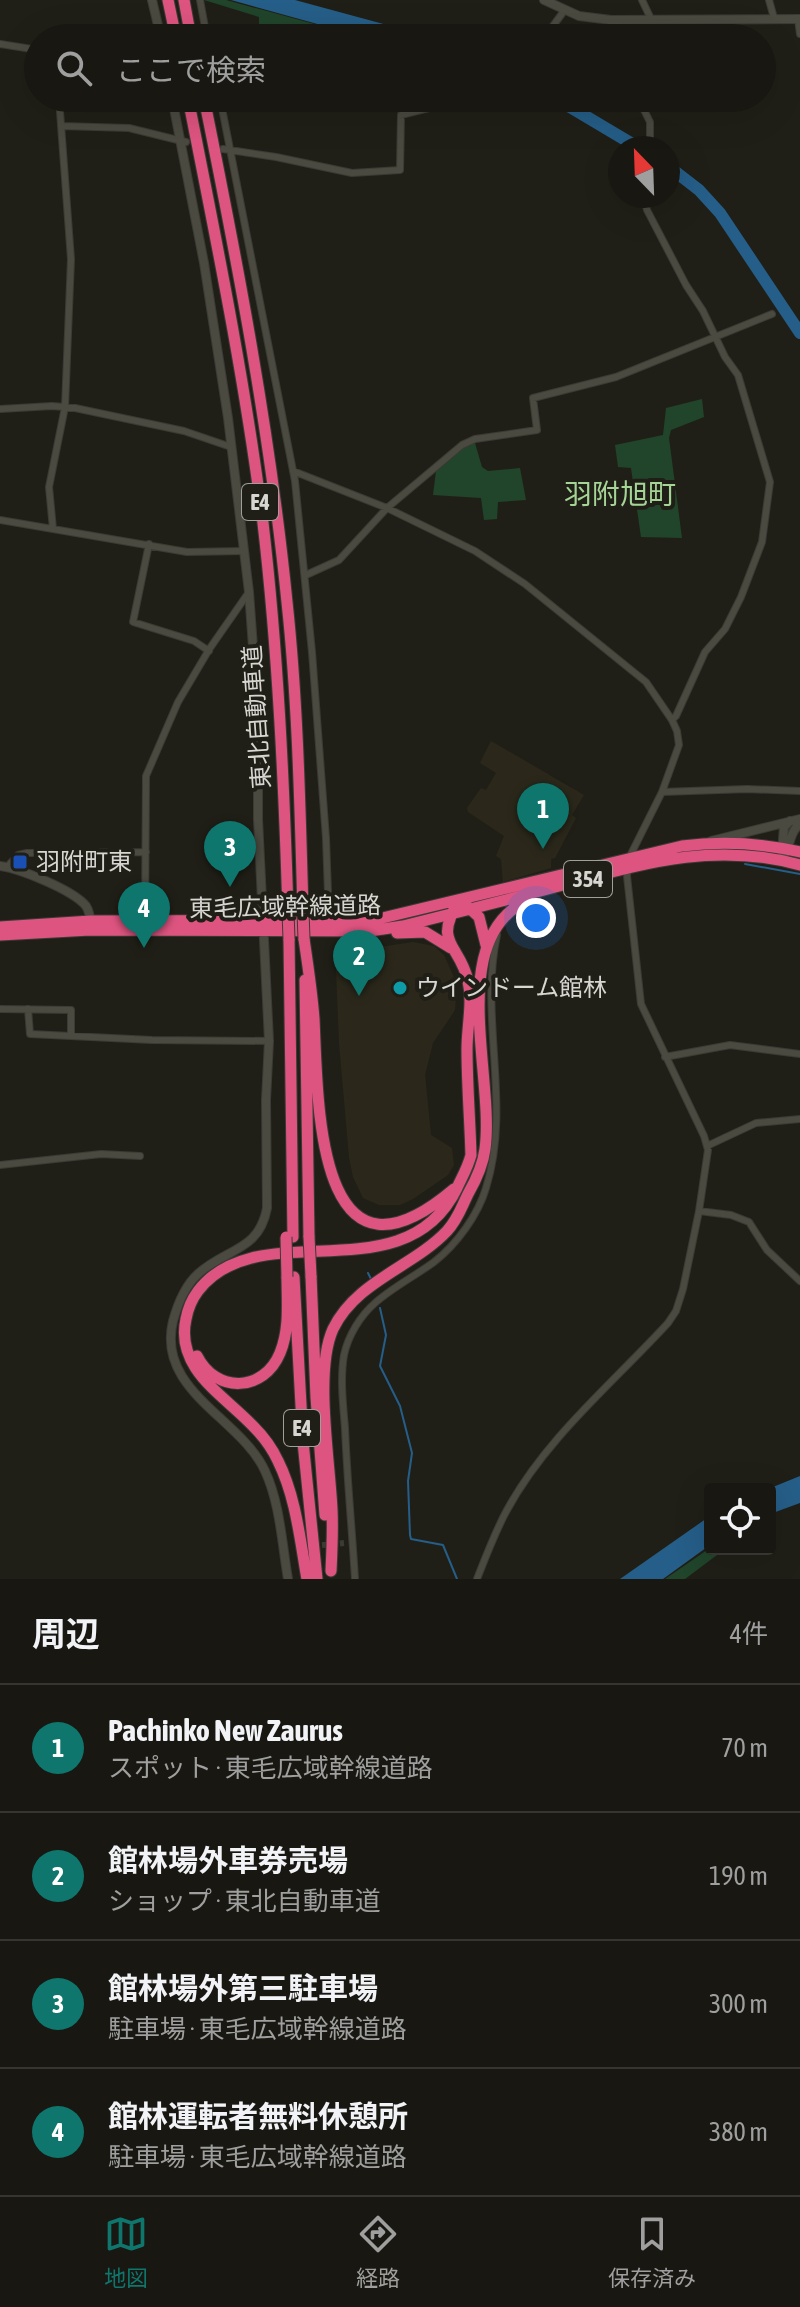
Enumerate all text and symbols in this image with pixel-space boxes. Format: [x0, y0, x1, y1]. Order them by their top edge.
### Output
search box [24, 24, 776, 112]
icon: search [52, 46, 96, 90]
text: ここで検索 [116, 53, 266, 87]
north arrow [608, 136, 680, 208]
district label: 羽附旭町 [564, 478, 676, 510]
road number: E4 [242, 484, 278, 520]
street label: 東北自動車道 [238, 644, 275, 790]
pin: 1 [517, 783, 569, 849]
pin: 3 [204, 821, 256, 887]
place label: 羽附町東 [36, 848, 132, 875]
marker: 羽附町東 [11, 853, 29, 871]
road number: 354 [564, 861, 612, 897]
pin: 4 [118, 882, 170, 948]
street label: 東毛広域幹線道路 [189, 891, 381, 922]
your location [516, 898, 556, 938]
pin: 2 [333, 930, 385, 996]
place label: ウインドーム館林 [416, 974, 607, 1001]
marker: ウインドーム館林 [391, 979, 409, 997]
road number: E4 [284, 1410, 320, 1446]
map controls [704, 1483, 776, 1555]
button: locate [704, 1483, 776, 1555]
text: 周辺 [32, 1614, 100, 1653]
text: 4件 [730, 1619, 768, 1649]
text: Pachinko New Zaurus [108, 1713, 343, 1747]
text: 1 [52, 1733, 64, 1763]
text: 70 m [721, 1733, 768, 1763]
text: スポット · 東毛広域幹線道路 [108, 1753, 433, 1783]
text: 館林場外車券売場 [108, 1843, 348, 1877]
text: 2 [52, 1861, 64, 1891]
text: 190 m [709, 1861, 768, 1891]
text: ショップ · 東北自動車道 [108, 1886, 381, 1916]
text: 館林場外第三駐車場 [108, 1971, 378, 2005]
text: 3 [52, 1989, 64, 2019]
text: 300 m [709, 1989, 768, 2019]
text: 駐車場 · 東毛広域幹線道路 [108, 2014, 407, 2044]
text: 館林運転者無料休憩所 [108, 2099, 408, 2133]
text: 4 [52, 2117, 64, 2147]
text: 380 m [709, 2117, 768, 2147]
text: 駐車場 · 東毛広域幹線道路 [108, 2142, 407, 2172]
tab: 地図 [104, 2212, 148, 2292]
tab: 経路 [356, 2212, 400, 2292]
tab: 保存済み [608, 2212, 696, 2292]

